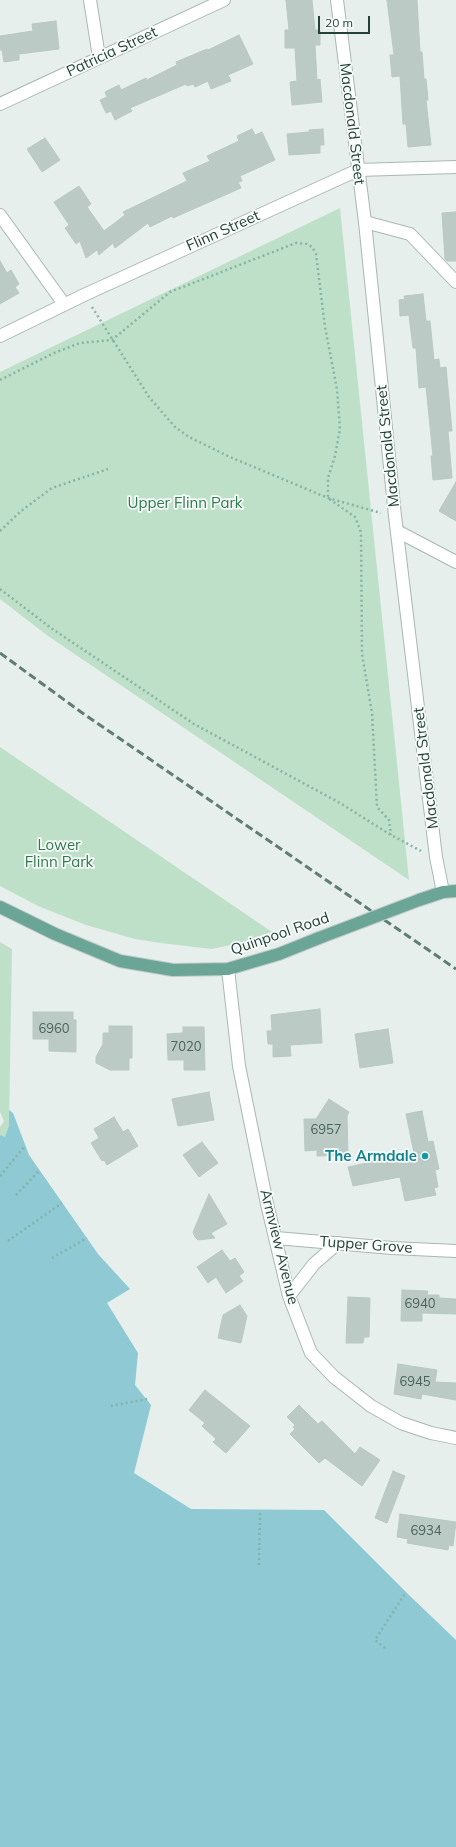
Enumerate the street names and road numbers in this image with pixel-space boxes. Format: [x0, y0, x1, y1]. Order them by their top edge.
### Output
street label: Patricia Street [64, 23, 160, 81]
street label: Macdonald Street [336, 62, 368, 186]
street label: Flinn Street [183, 207, 263, 255]
street label: Macdonald Street [373, 384, 403, 508]
street label: Macdonald Street [410, 706, 442, 830]
street label: Quinpool Road [228, 909, 332, 959]
street label: Armview Avenue [256, 1187, 302, 1307]
street label: Tupper Grove [319, 1233, 413, 1257]

